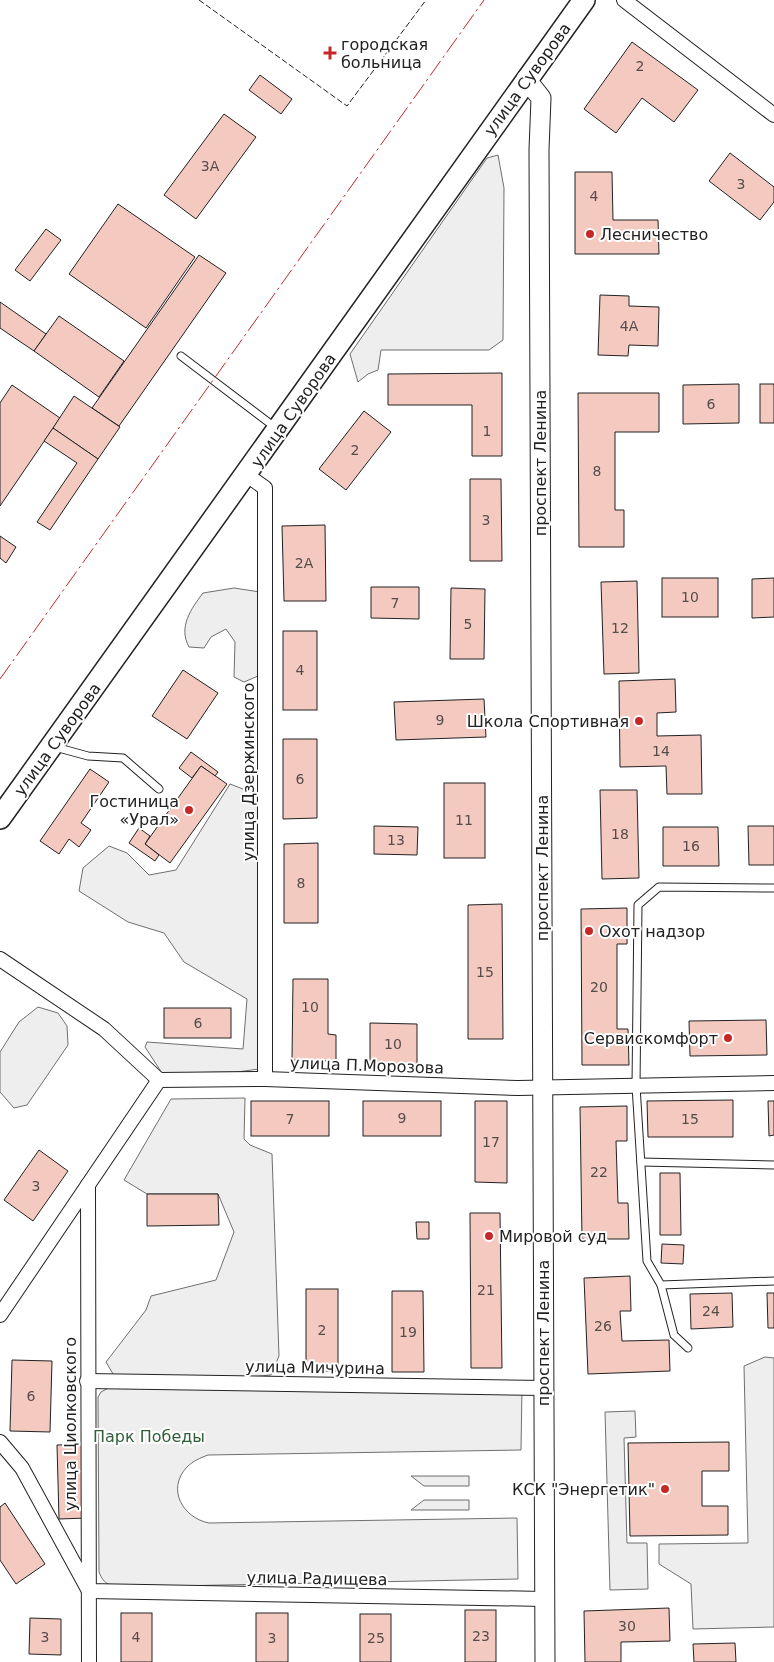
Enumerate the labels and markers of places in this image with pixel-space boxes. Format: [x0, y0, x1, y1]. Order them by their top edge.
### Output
place label: городская больница [341, 35, 428, 72]
marker: городская больница [323, 46, 337, 60]
place label: Лесничество [600, 225, 708, 244]
marker: Лесничество [584, 228, 596, 240]
place label: Школа Спортивная [467, 712, 629, 731]
marker: Школа Спортивная [633, 715, 645, 727]
place label: Гостиница «Урал» [89, 792, 179, 829]
marker: Гостиница «Урал» [183, 804, 195, 816]
place label: Охот надзор [599, 922, 705, 941]
marker: Охот надзор [583, 925, 595, 937]
place label: Сервискомфорт [584, 1029, 718, 1048]
marker: Сервискомфорт [722, 1032, 734, 1044]
place label: Мировой суд [499, 1227, 607, 1246]
marker: Мировой суд [483, 1230, 495, 1242]
place label: КСК "Энергетик" [512, 1480, 655, 1499]
marker: КСК "Энергетик" [659, 1483, 671, 1495]

